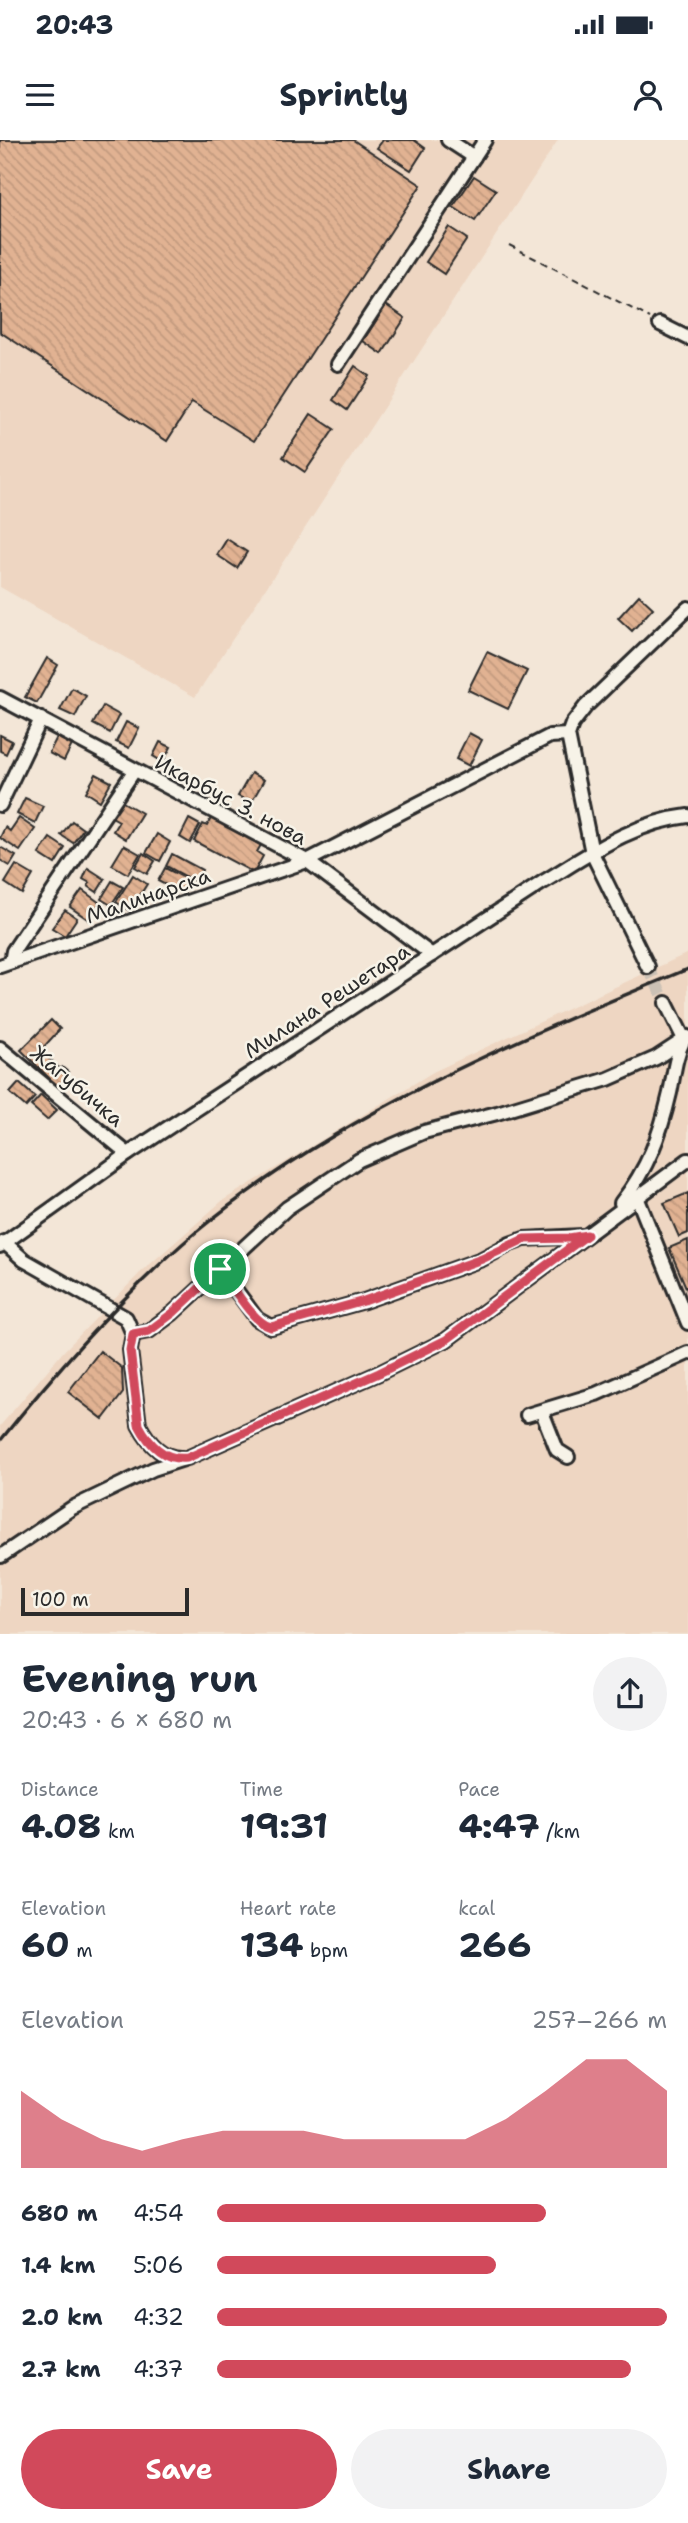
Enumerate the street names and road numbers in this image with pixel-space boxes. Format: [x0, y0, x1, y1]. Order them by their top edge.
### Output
street label: Икарбус 3. нова [150, 748, 312, 852]
street label: Малинарска [82, 862, 214, 930]
street label: Милана Решетара [239, 937, 415, 1065]
street label: Жагубичка [25, 1039, 129, 1133]

